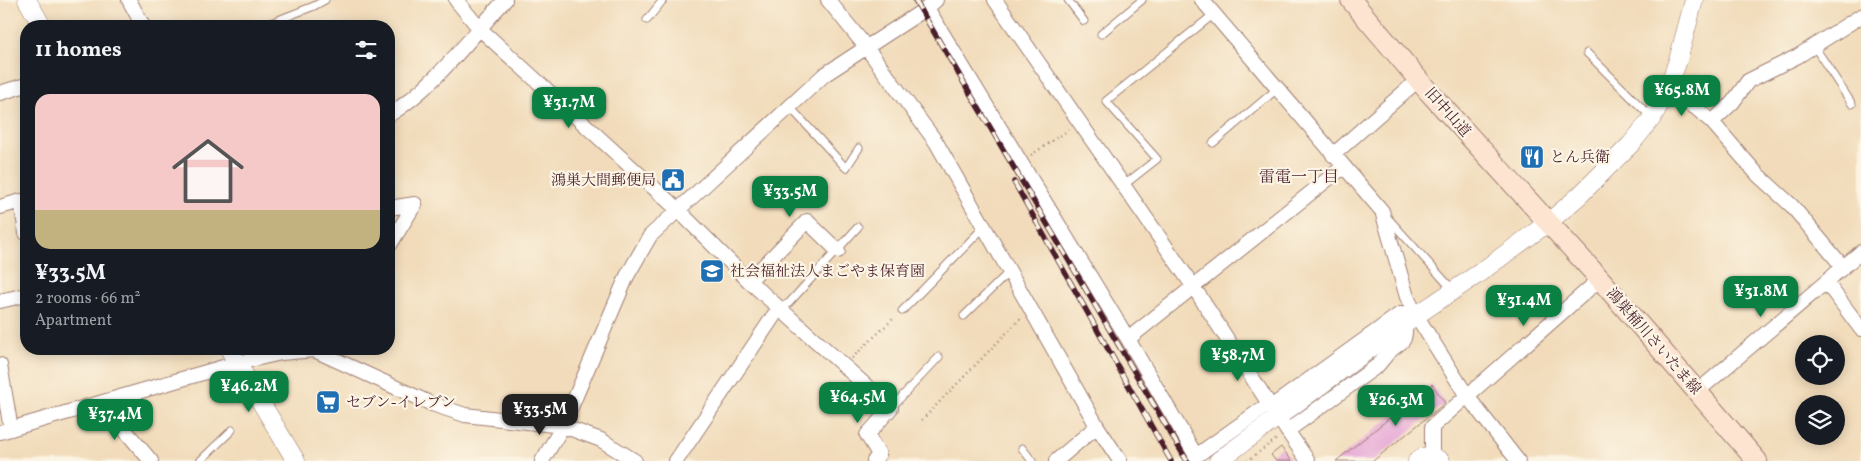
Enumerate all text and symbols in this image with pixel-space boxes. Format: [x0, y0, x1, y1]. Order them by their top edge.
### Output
text: 11 homes [35, 36, 122, 65]
icon: filters [352, 36, 380, 64]
pin: ¥65.8M [1641, 74, 1723, 117]
text: ¥65.8M [1654, 80, 1710, 102]
street label: 旧中山道 [1419, 84, 1475, 142]
pin: ¥31.7M [528, 86, 610, 129]
text: ¥31.7M [543, 92, 595, 114]
icon: home [163, 126, 253, 216]
restaurant icon: とん兵衛 [1519, 144, 1545, 170]
place label: とん兵衛 [1550, 148, 1610, 169]
public building icon: 鴻巣大間郵便局 [660, 167, 686, 193]
district label: 雷電一丁目 [1259, 167, 1339, 189]
place label: 鴻巣大間郵便局 [551, 171, 656, 192]
pin: ¥33.5M [749, 176, 831, 218]
text: ¥33.5M [763, 181, 817, 203]
school or university icon: 社会福祉法人まごやま保育園 [699, 258, 725, 284]
text: ¥33.5M [35, 259, 106, 288]
place label: 社会福祉法人まごやま保育園 [730, 262, 925, 283]
pin: ¥31.8M [1720, 276, 1802, 318]
text: ¥31.8M [1734, 281, 1788, 303]
pin: ¥31.4M [1483, 284, 1565, 327]
street label: 鴻巣桶川さいたま線 [1601, 284, 1705, 400]
text: 2 rooms · 66 m² [35, 288, 141, 310]
text: ¥31.4M [1497, 290, 1551, 312]
text: Apartment [35, 310, 112, 332]
map controls [1795, 335, 1845, 445]
button: locate [1795, 335, 1845, 385]
pin: ¥58.7M [1197, 340, 1279, 382]
text: ¥58.7M [1211, 345, 1265, 367]
pin: ¥46.2M [208, 370, 290, 413]
text: ¥46.2M [221, 376, 277, 398]
pin: ¥64.5M [817, 382, 899, 424]
pin: ¥26.3M [1355, 384, 1437, 427]
text: ¥64.5M [830, 387, 886, 409]
supermarket icon: セブン-イレブン [315, 389, 341, 415]
text: ¥26.3M [1368, 390, 1424, 412]
place label: セブン-イレブン [346, 393, 456, 414]
pin: ¥33.5M [499, 394, 581, 436]
button: layers [1795, 395, 1845, 445]
pin: ¥37.4M [74, 398, 156, 441]
text: ¥33.5M [513, 399, 567, 421]
text: ¥37.4M [88, 404, 142, 426]

